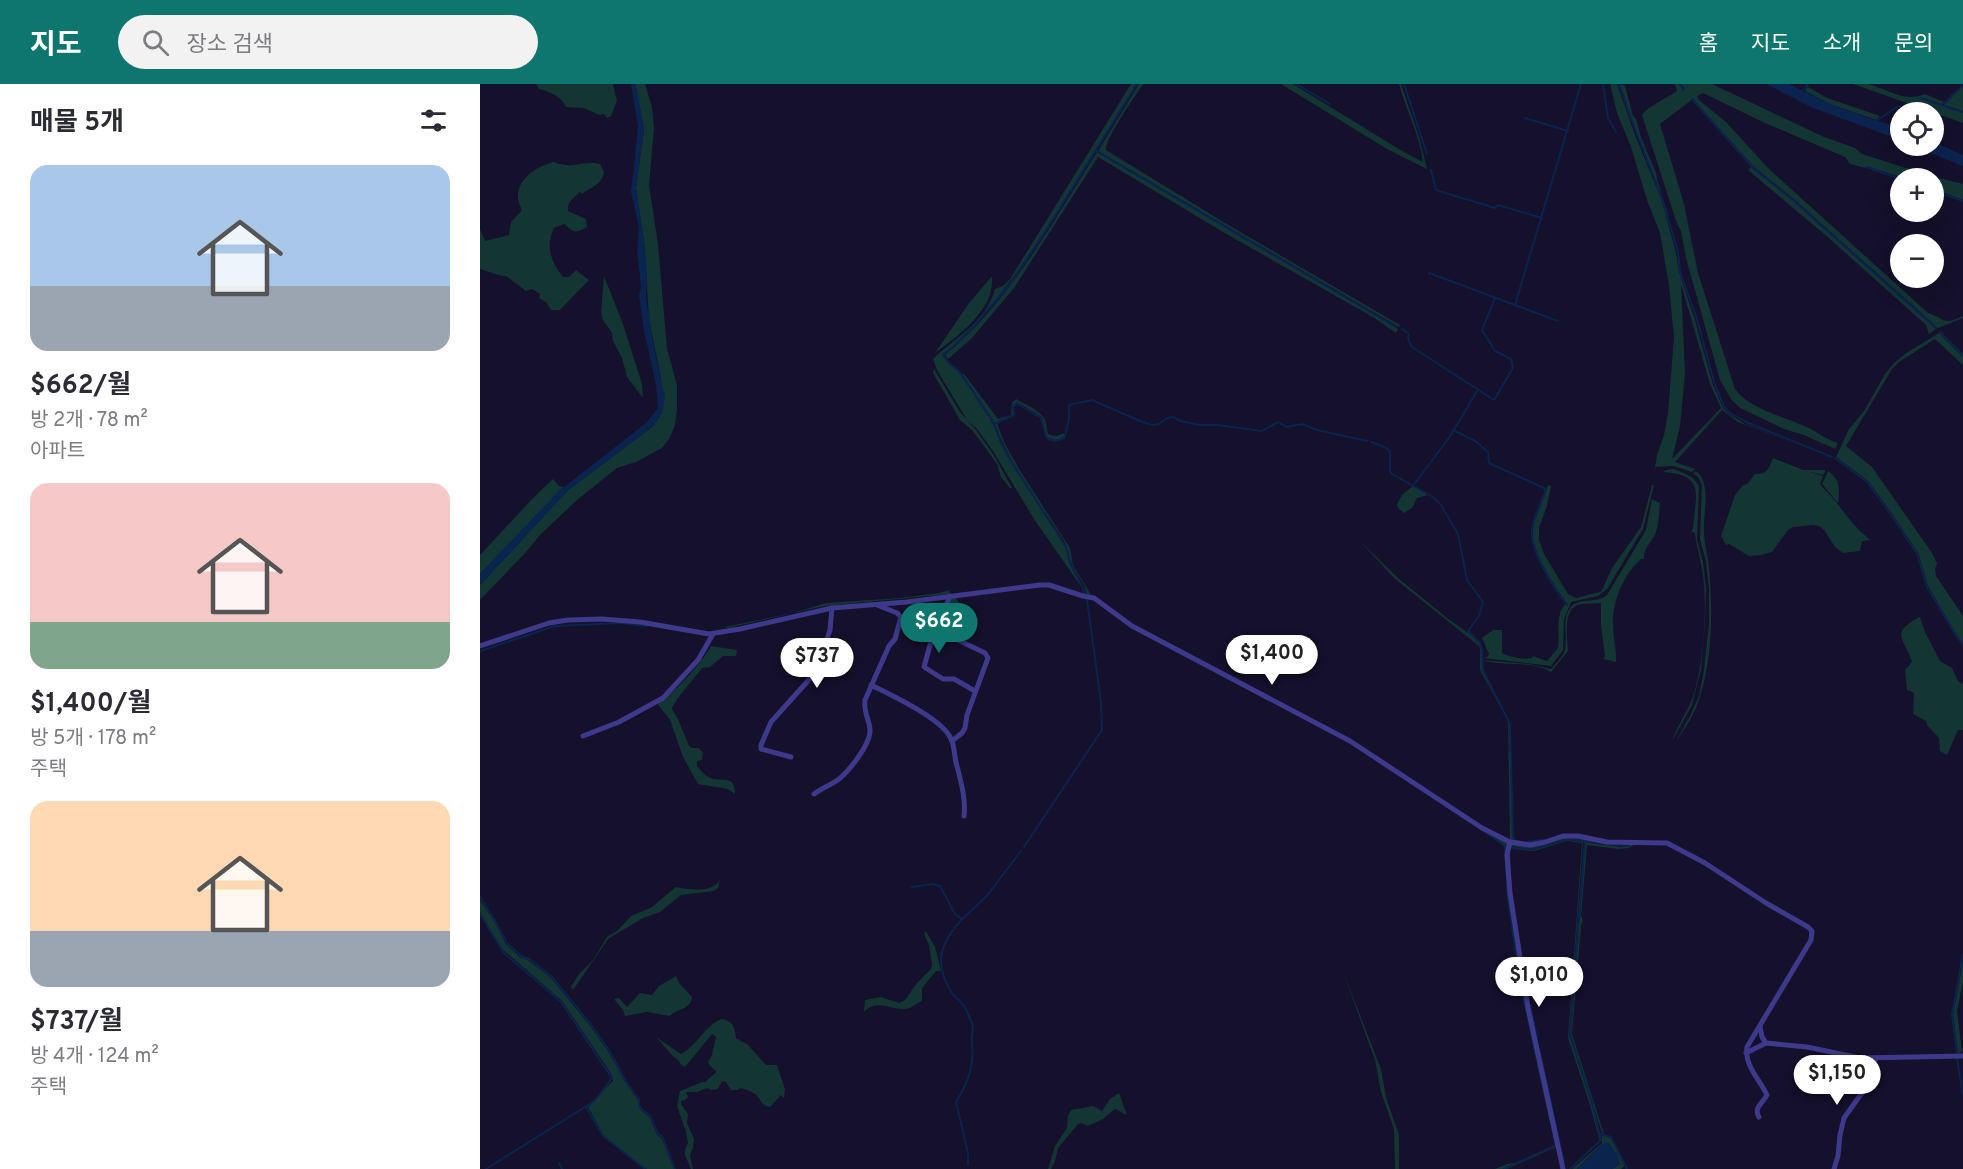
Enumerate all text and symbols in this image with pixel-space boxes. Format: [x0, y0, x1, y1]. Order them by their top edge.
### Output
search box [118, 15, 538, 69]
icon: search [139, 26, 172, 59]
text: 지도 [30, 28, 82, 64]
text: 홈 [1699, 31, 1718, 58]
text: 지도 [1751, 31, 1790, 58]
text: 소개 [1823, 31, 1861, 58]
text: 문의 [1894, 31, 1933, 58]
text: 장소 검색 [187, 32, 273, 59]
map controls [1890, 102, 1944, 288]
button: locate [1890, 102, 1944, 156]
icon: filters [417, 104, 450, 137]
text: 매물 5개 [30, 107, 124, 140]
button: + [1890, 168, 1944, 222]
icon: home [186, 204, 294, 312]
button: − [1890, 234, 1944, 288]
text: $662/월 [30, 370, 131, 403]
text: 방 2개 · 78 m² [30, 408, 148, 434]
text: 아파트 [30, 439, 85, 465]
icon: home [186, 522, 294, 630]
pin: $662 [903, 603, 975, 654]
text: $662 [915, 609, 963, 635]
pin: $1,400 [1223, 635, 1321, 686]
pin: $737 [781, 638, 853, 689]
text: $1,400 [1240, 641, 1304, 667]
text: $737 [795, 644, 839, 670]
text: $1,400/월 [30, 688, 151, 721]
text: 방 5개 · 178 m² [30, 726, 156, 752]
text: 주택 [30, 757, 67, 783]
icon: home [186, 840, 294, 948]
pin: $1,010 [1490, 957, 1588, 1008]
text: $1,010 [1509, 963, 1569, 989]
text: $737/월 [30, 1006, 123, 1039]
text: 방 4개 · 124 m² [30, 1044, 159, 1070]
pin: $1,150 [1788, 1055, 1886, 1106]
text: $1,150 [1808, 1061, 1866, 1087]
text: 주택 [30, 1075, 67, 1101]

